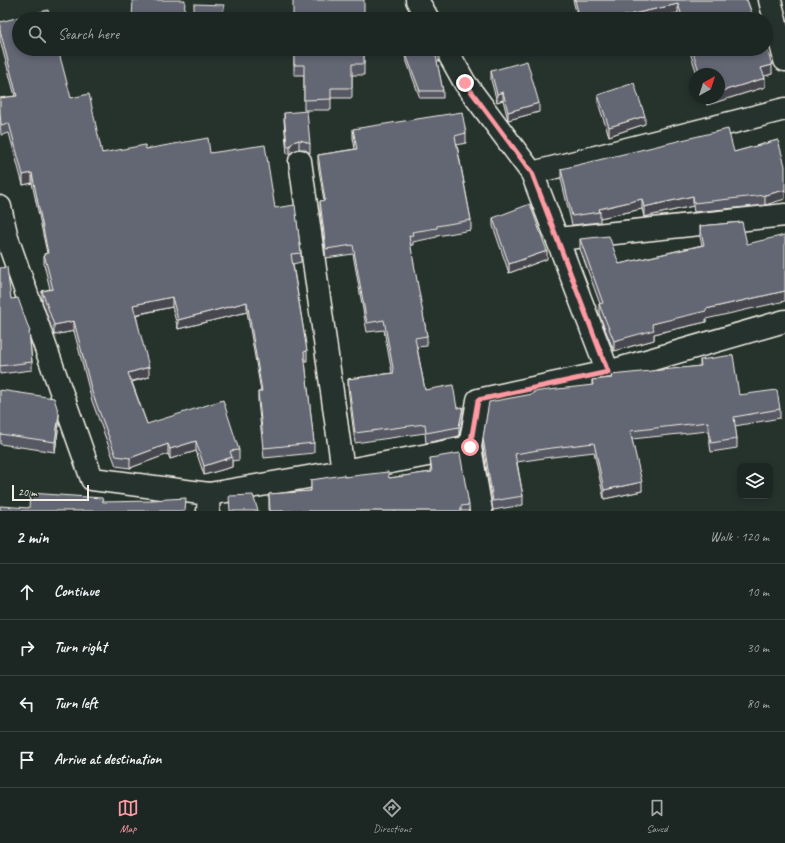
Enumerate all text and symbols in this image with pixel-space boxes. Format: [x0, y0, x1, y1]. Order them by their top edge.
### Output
search box [12, 12, 773, 56]
icon: search [26, 23, 48, 45]
text: Search here [58, 25, 119, 44]
north arrow [689, 68, 725, 104]
route end [456, 74, 474, 92]
route start [461, 438, 479, 456]
map controls [737, 463, 773, 499]
button: layers [737, 463, 773, 499]
scale bar [12, 483, 89, 502]
text: 20 m [18, 485, 37, 499]
text: 2 min [16, 527, 49, 548]
text: Walk · 120 m [710, 529, 769, 545]
icon: ahead [16, 581, 38, 603]
text: Continue [54, 582, 99, 601]
text: 10 m [747, 584, 769, 600]
icon: right [16, 637, 38, 659]
text: Turn right [54, 638, 107, 657]
text: 30 m [747, 640, 769, 656]
icon: left [16, 693, 38, 715]
text: Turn left [54, 694, 97, 713]
text: 80 m [747, 696, 769, 712]
icon: arrive [16, 749, 38, 771]
text: Arrive at destination [54, 750, 161, 769]
tab: Map [117, 797, 139, 835]
tab: Directions [373, 797, 412, 835]
tab: Saved [646, 797, 668, 835]

